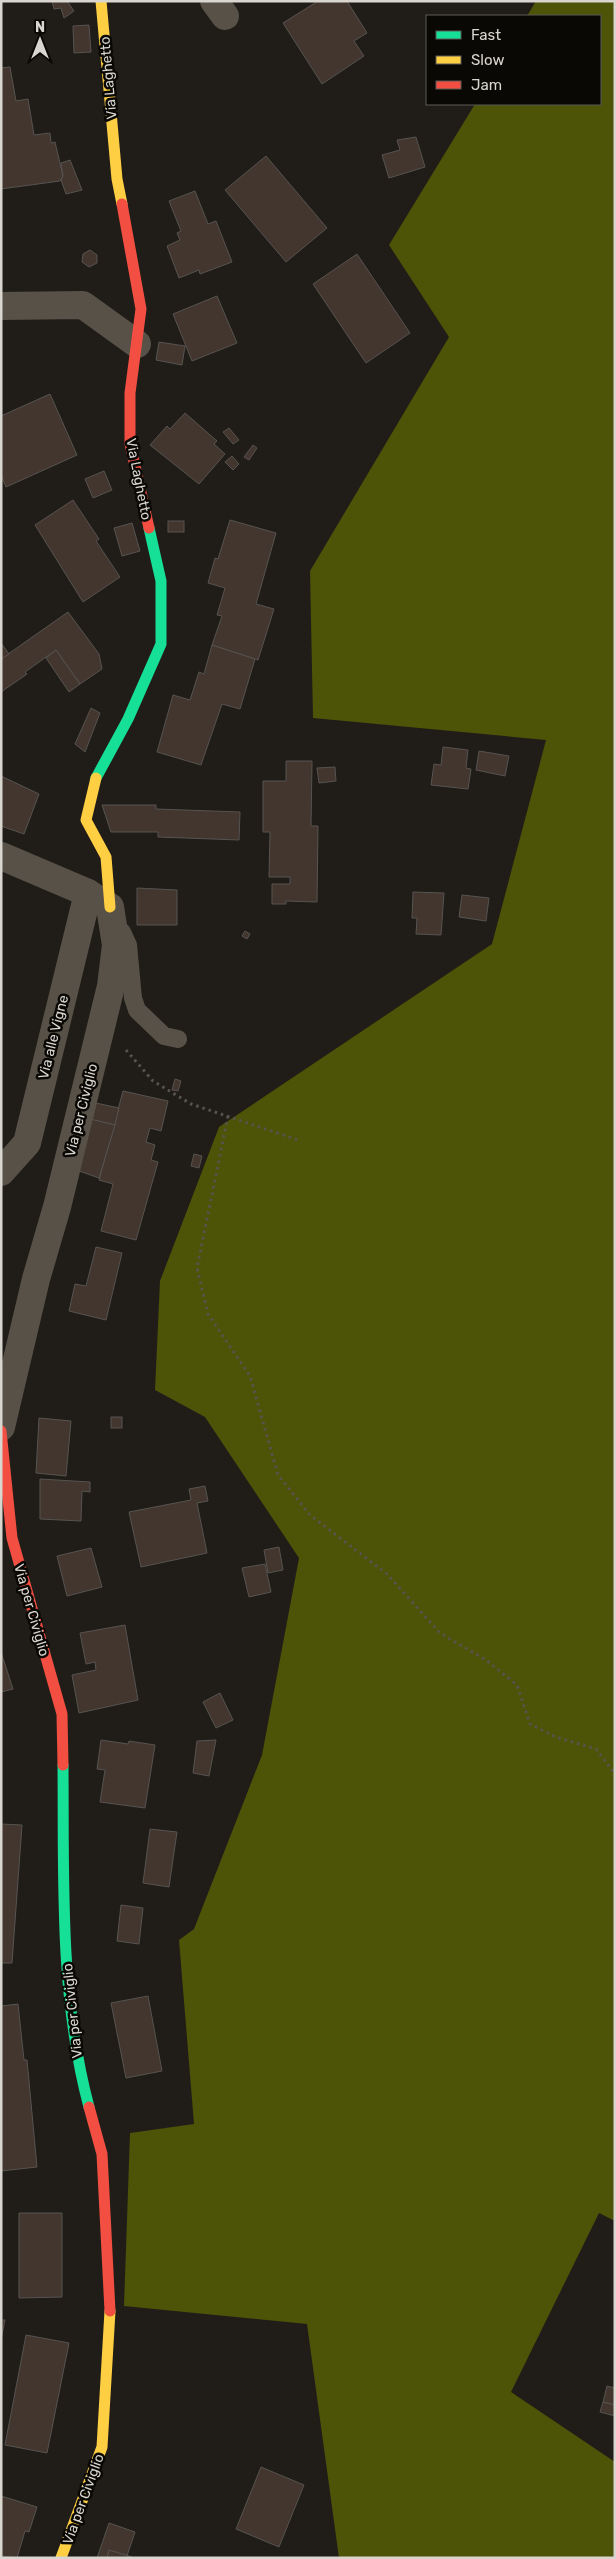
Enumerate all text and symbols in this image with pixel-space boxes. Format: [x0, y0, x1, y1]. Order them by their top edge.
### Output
north arrow [15, 15, 65, 65]
legend [426, 15, 601, 105]
text: N [35, 19, 45, 36]
text: Fast [471, 26, 501, 44]
street label: Via Laghetto [96, 36, 121, 120]
text: Slow [471, 51, 504, 69]
text: Jam [471, 76, 502, 94]
street label: Via Laghetto [122, 437, 155, 521]
street label: Via alle Vigne [35, 993, 72, 1081]
street label: Via per Civiglio [62, 1062, 101, 1158]
street label: Via per Civiglio [10, 1562, 53, 1658]
street label: Via per Civiglio [59, 1963, 86, 2059]
street label: Via per Civiglio [59, 2451, 108, 2547]

